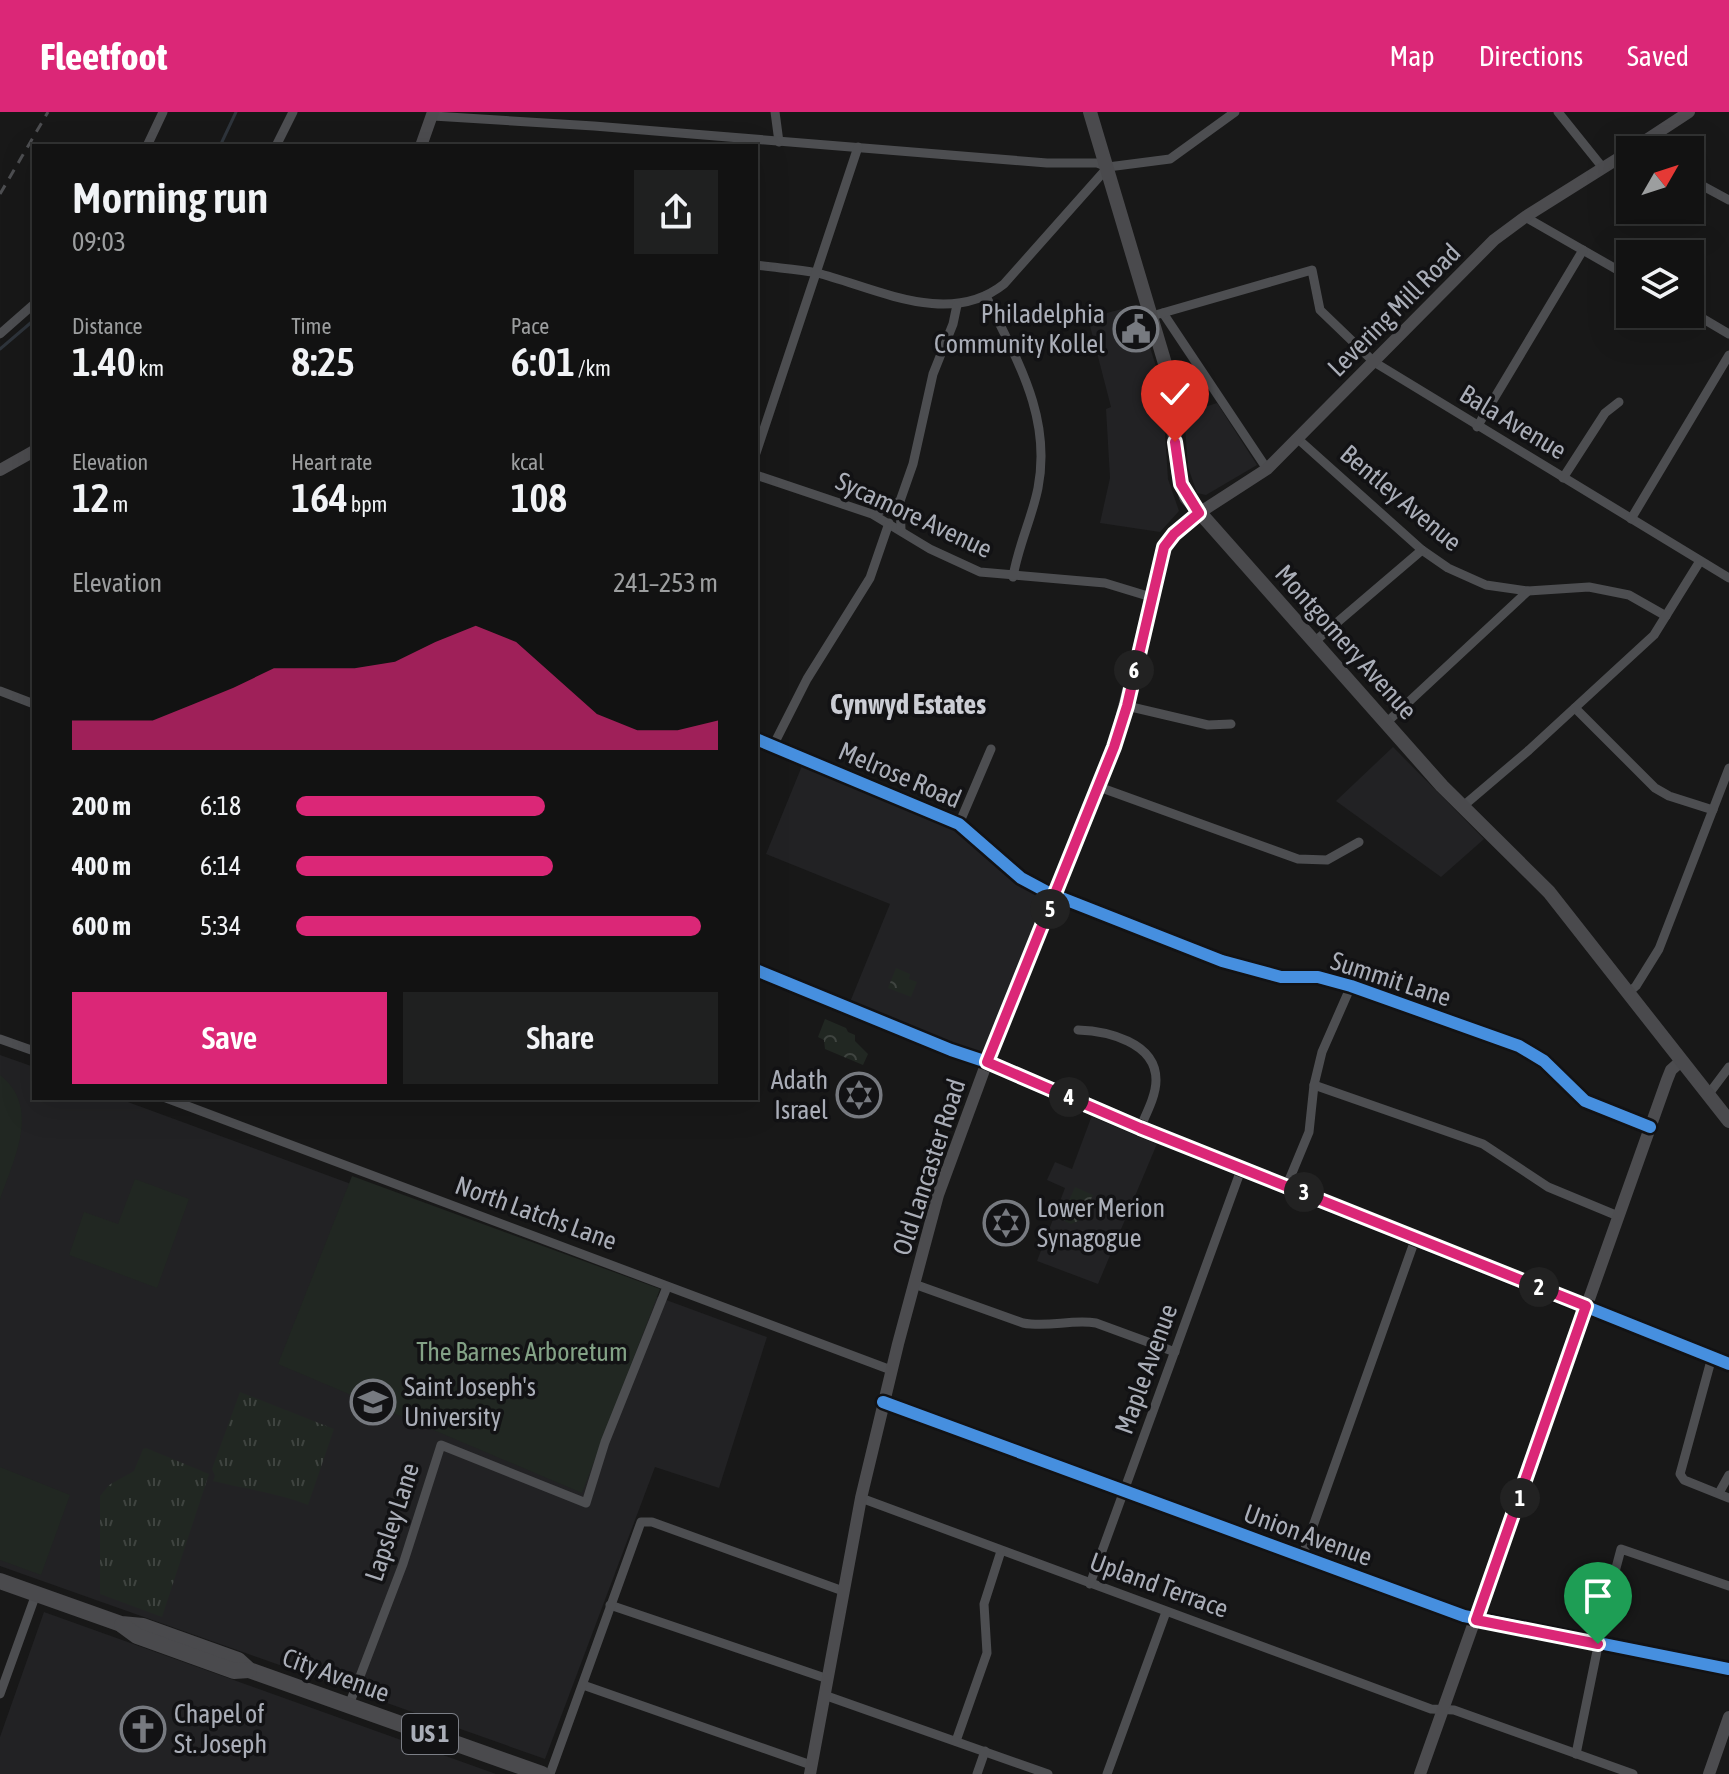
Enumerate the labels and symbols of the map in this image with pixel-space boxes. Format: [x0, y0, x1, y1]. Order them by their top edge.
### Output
north arrow [1616, 136, 1704, 224]
street label: Levering Mill Road [1321, 237, 1467, 383]
place label: Philadelphia Community Kollel [934, 299, 1105, 359]
public building icon: Philadelphia Community Kollel [1112, 305, 1160, 353]
pin [1141, 360, 1209, 442]
street label: Bala Avenue [1454, 379, 1572, 465]
street label: Bentley Avenue [1334, 439, 1468, 557]
street label: Sycamore Avenue [831, 466, 997, 564]
street label: Montgomery Avenue [1269, 559, 1423, 725]
pin: 6 [1114, 650, 1154, 690]
district label: Cynwyd Estates [830, 688, 986, 720]
street label: Melrose Road [834, 736, 966, 814]
pin: 5 [1030, 889, 1070, 929]
street label: Summit Lane [1327, 945, 1455, 1013]
place label: Adath Israel [771, 1065, 828, 1125]
synagogue icon: Adath Israel [835, 1071, 883, 1119]
street label: Old Lancaster Road [886, 1075, 972, 1259]
pin: 4 [1049, 1077, 1089, 1117]
street label: North Latchs Lane [451, 1170, 621, 1256]
pin: 3 [1284, 1172, 1324, 1212]
place label: Lower Merion Synagogue [1037, 1193, 1165, 1253]
synagogue icon: Lower Merion Synagogue [982, 1199, 1030, 1247]
pin: 2 [1519, 1267, 1559, 1307]
street label: Maple Avenue [1109, 1300, 1183, 1438]
park label: The Barnes Arboretum [416, 1337, 628, 1367]
place label: Saint Joseph's University [404, 1372, 536, 1432]
school or university icon: Saint Joseph's University [349, 1378, 397, 1426]
street label: Lapsley Lane [359, 1459, 425, 1585]
pin: 1 [1500, 1478, 1540, 1518]
street label: Union Avenue [1240, 1498, 1376, 1572]
street label: Upland Terrace [1086, 1546, 1232, 1624]
pin [1564, 1562, 1632, 1644]
street label: City Avenue [279, 1642, 393, 1708]
place label: Chapel of St. Joseph [174, 1699, 267, 1759]
church icon: Chapel of St. Joseph [119, 1705, 167, 1753]
road number: US 1 [402, 1714, 458, 1754]

